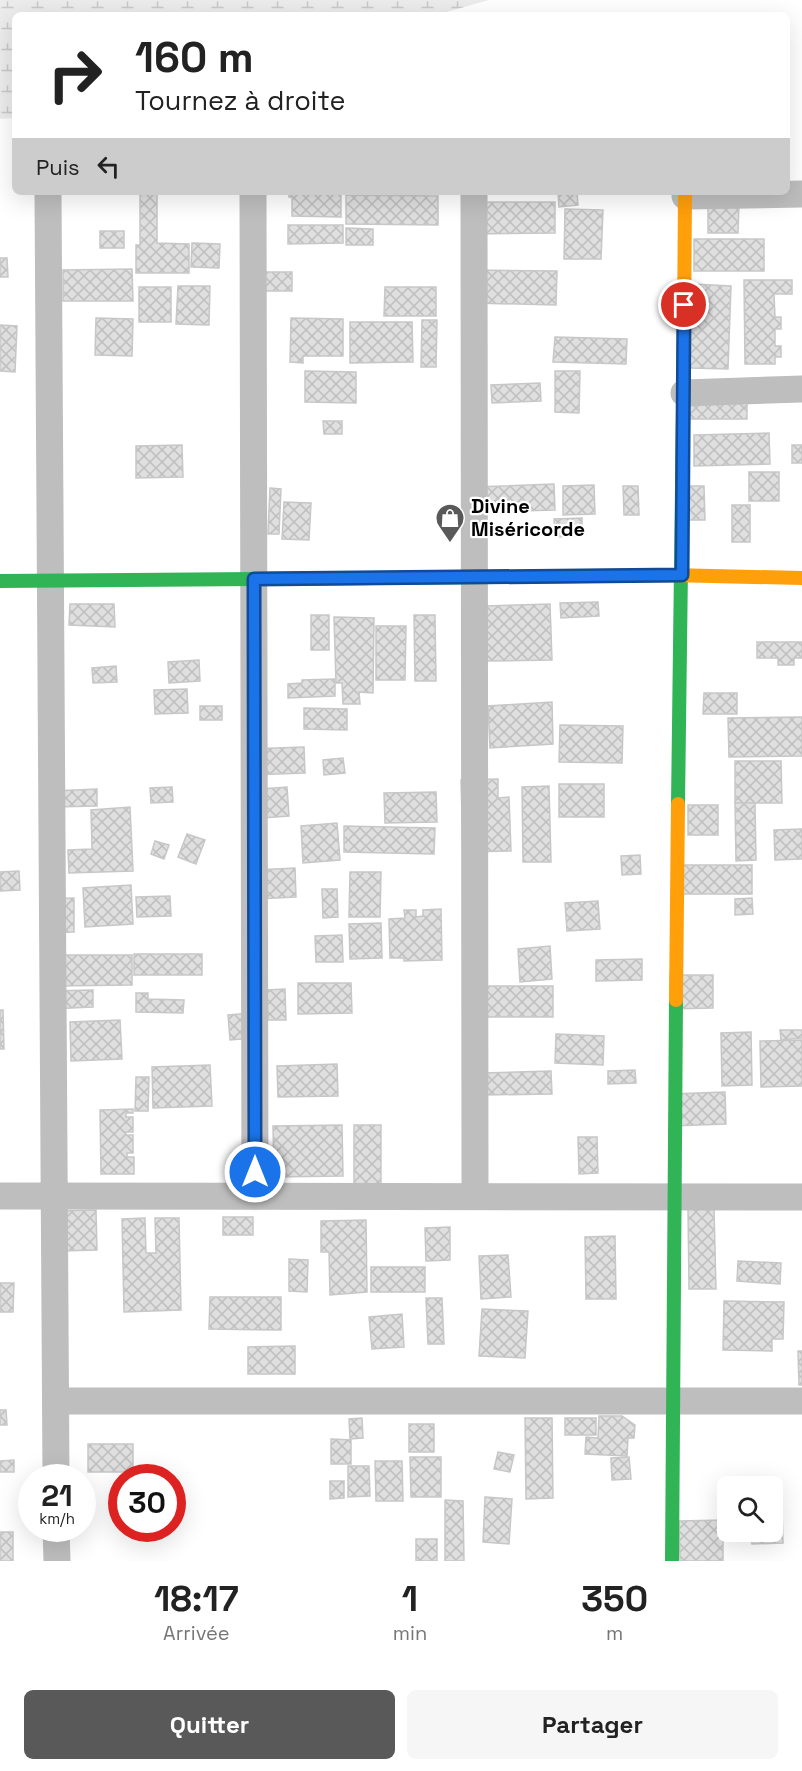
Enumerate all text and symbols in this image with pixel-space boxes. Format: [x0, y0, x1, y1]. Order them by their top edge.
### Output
text: 160 m [135, 31, 254, 84]
icon: right [36, 36, 114, 114]
text: Tournez à droite [135, 83, 345, 118]
icon: left [92, 150, 125, 183]
text: Puis [36, 153, 80, 181]
pin [658, 279, 709, 330]
icon: arrive [667, 288, 700, 321]
place label: Divine Miséricorde [471, 493, 585, 542]
shop icon: Divine Miséricorde [434, 502, 466, 544]
position arrow [223, 1140, 287, 1204]
speed limit sign: 30 [108, 1464, 186, 1542]
text: 21 [41, 1476, 73, 1515]
map controls [717, 1476, 783, 1542]
button: search [717, 1476, 783, 1542]
text: km/h [39, 1509, 75, 1528]
text: 18:17 [154, 1576, 239, 1622]
text: 1 [402, 1576, 418, 1622]
text: 350 [581, 1576, 648, 1622]
text: Arrivée [163, 1620, 230, 1646]
text: min [393, 1620, 427, 1646]
text: m [606, 1620, 623, 1646]
button: Quitter [24, 1690, 395, 1759]
button: Partager [407, 1690, 778, 1759]

